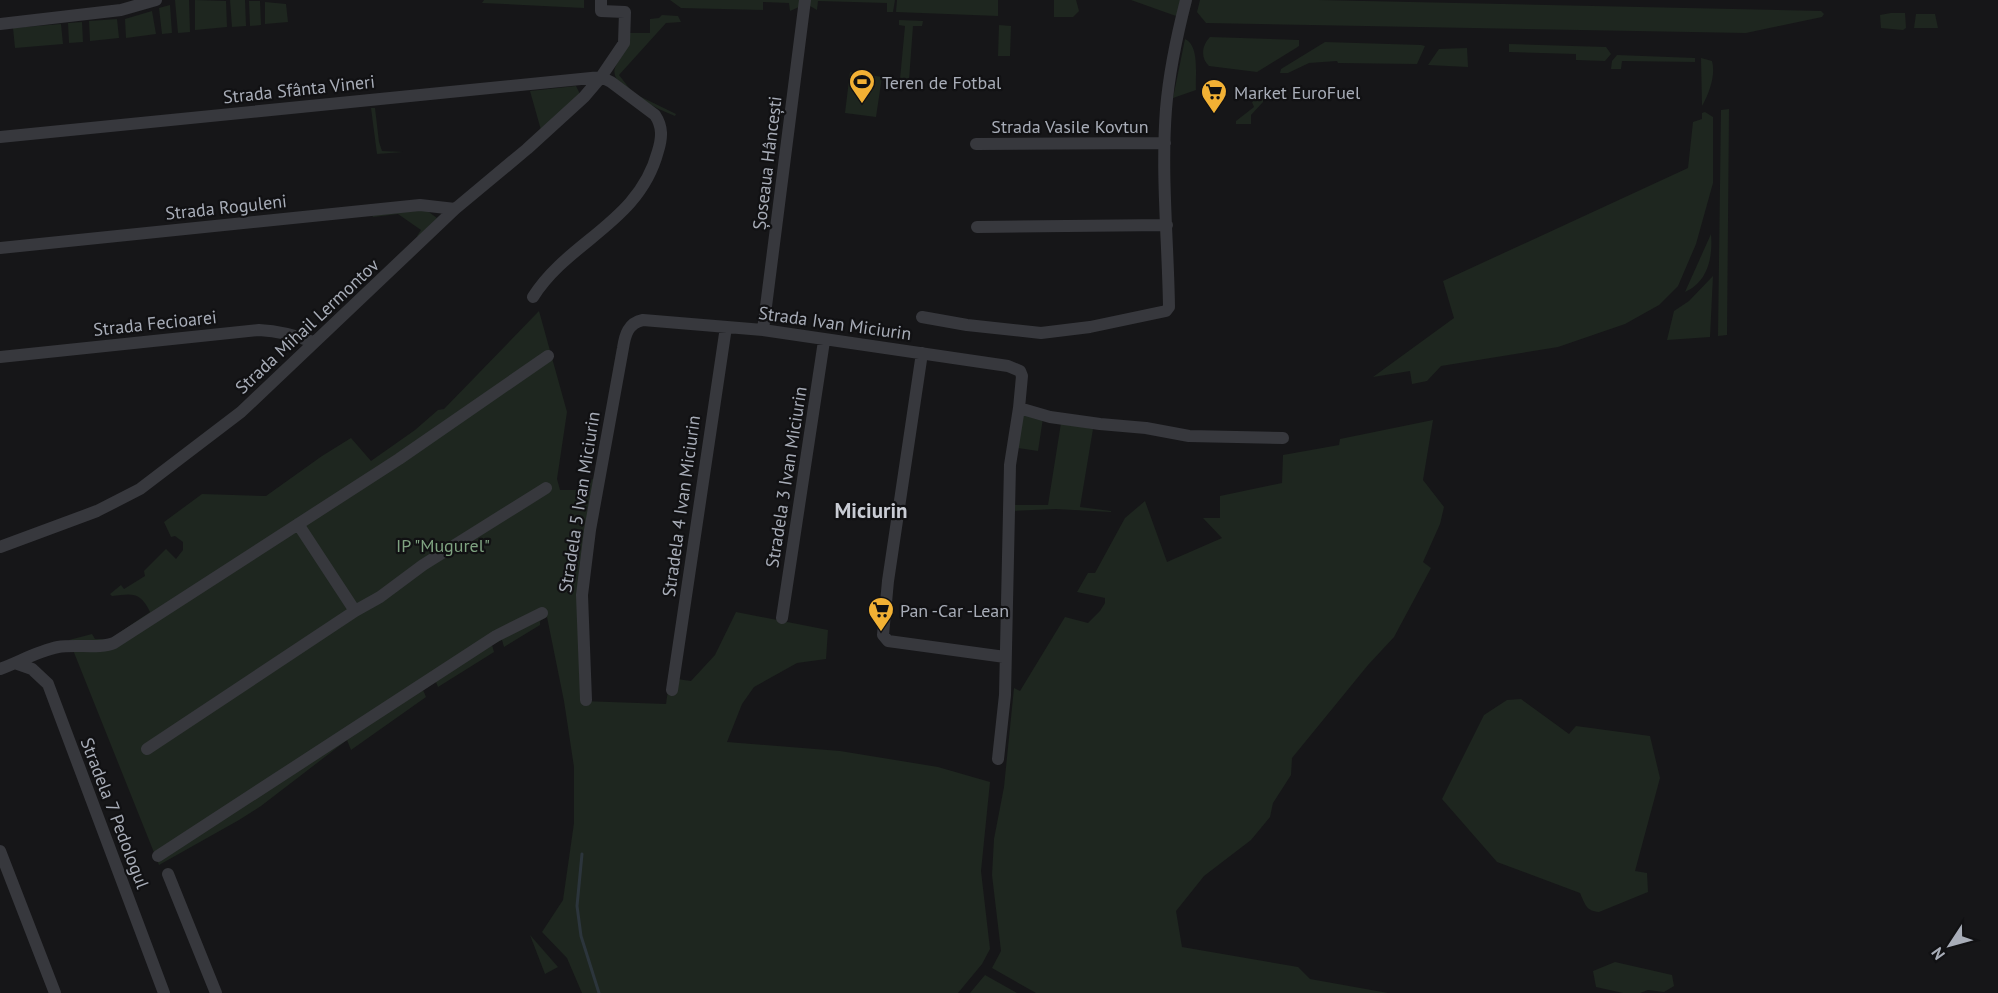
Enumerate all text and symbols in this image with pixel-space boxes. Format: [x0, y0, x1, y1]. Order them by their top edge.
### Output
sports icon: Teren de Fotbal [847, 67, 877, 105]
street label: Strada Sfânta Vineri [222, 70, 376, 108]
place label: Teren de Fotbal [882, 71, 1002, 94]
supermarket icon: Market EuroFuel [1199, 77, 1229, 115]
place label: Market EuroFuel [1234, 81, 1361, 104]
street label: Șoseaua Hâncești [747, 95, 787, 231]
street label: Strada Vasile Kovtun [991, 115, 1149, 138]
street label: Strada Roguleni [164, 189, 288, 225]
street label: Strada Mihail Lermontov [230, 253, 384, 399]
street label: Strada Ivan Miciurin [757, 301, 913, 345]
street label: Strada Fecioarei [92, 305, 218, 341]
street label: Stradela 3 Ivan Miciurin [760, 385, 812, 569]
street label: Stradela 5 Ivan Miciurin [553, 410, 605, 594]
street label: Stradela 4 Ivan Miciurin [657, 414, 705, 598]
district label: Miciurin [835, 497, 907, 524]
park label: IP "Mugurel" [396, 534, 490, 557]
supermarket icon: Pan -Car -Lean [866, 595, 896, 633]
place label: Pan -Car -Lean [900, 599, 1009, 622]
street label: Stradela 7 Pedologul [76, 734, 155, 892]
north arrow [1920, 915, 1980, 975]
text: N [1927, 944, 1949, 964]

